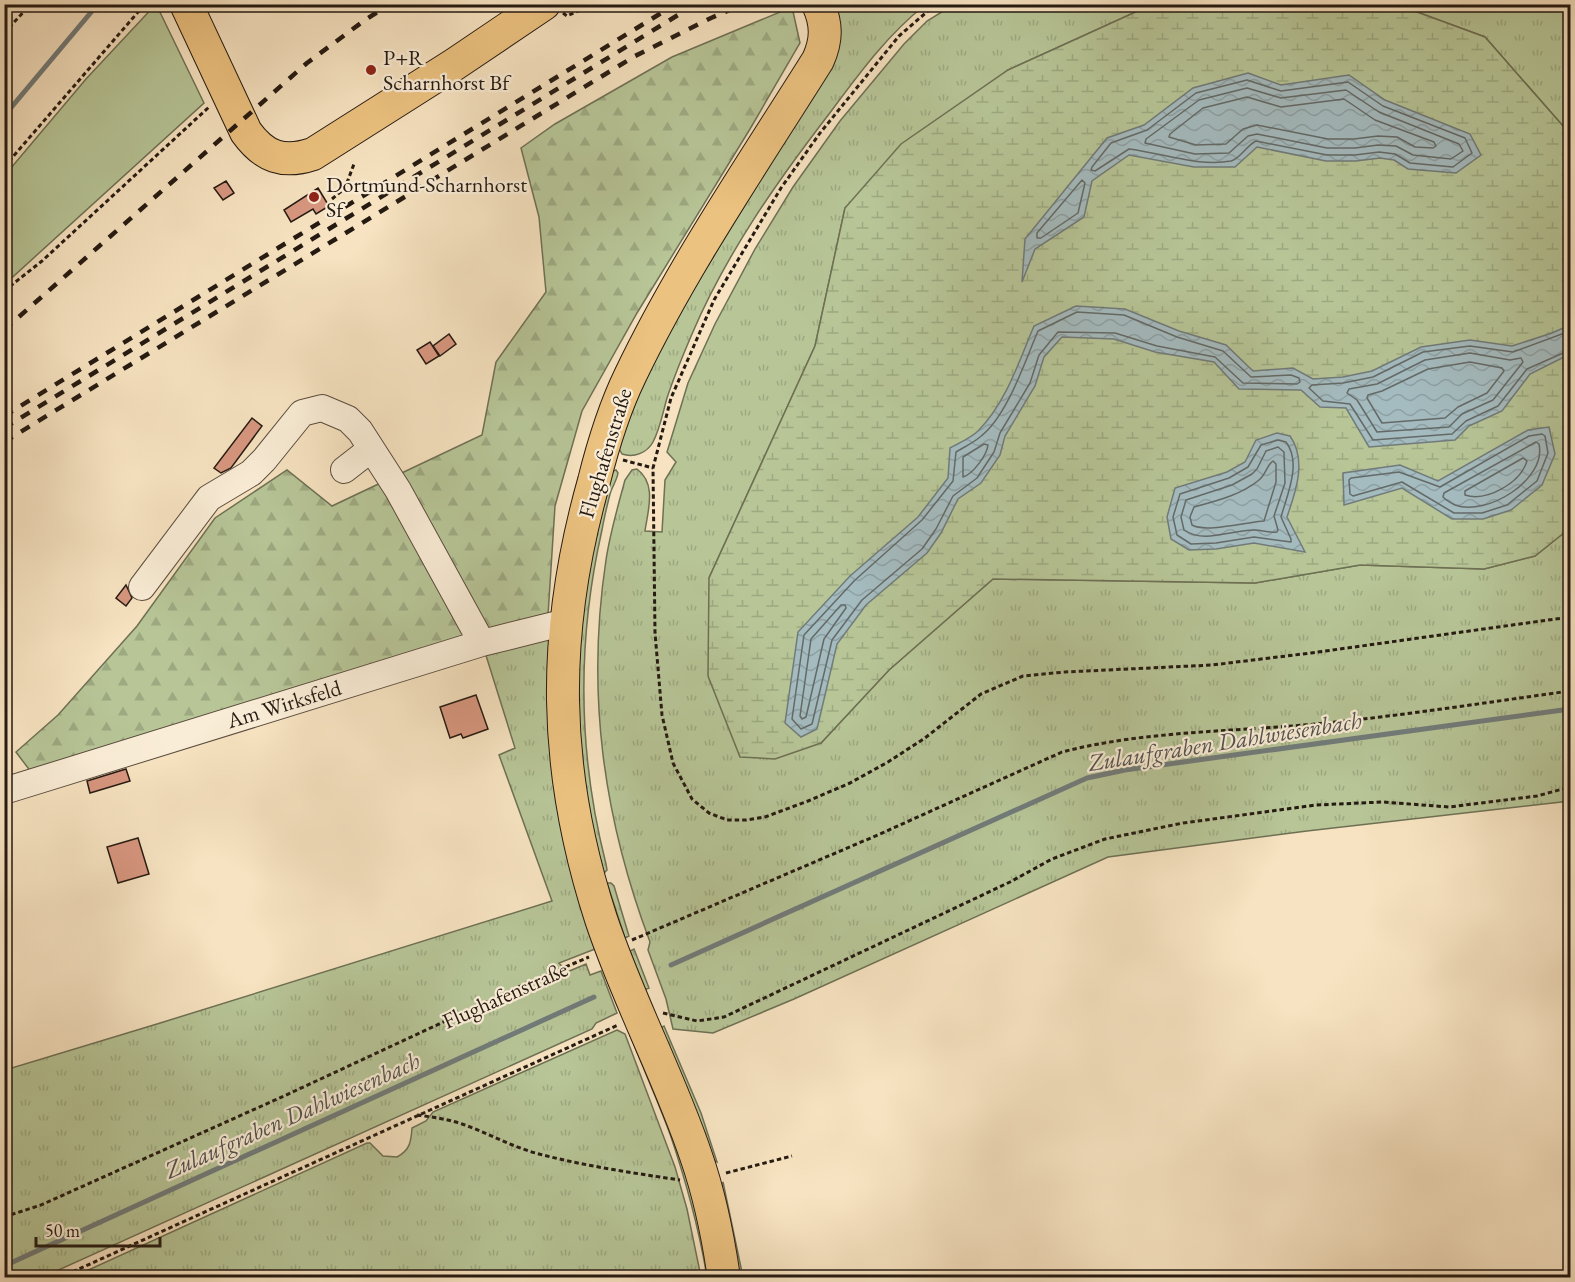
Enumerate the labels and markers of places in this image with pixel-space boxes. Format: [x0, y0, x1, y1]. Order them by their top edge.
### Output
place label: P+R Scharnhorst Bf [383, 43, 512, 97]
marker: P+R Scharnhorst Bf [364, 63, 378, 77]
place label: Dortmund-Scharnhorst Sf [326, 170, 527, 224]
marker: Dortmund-Scharnhorst Sf [307, 190, 321, 204]

